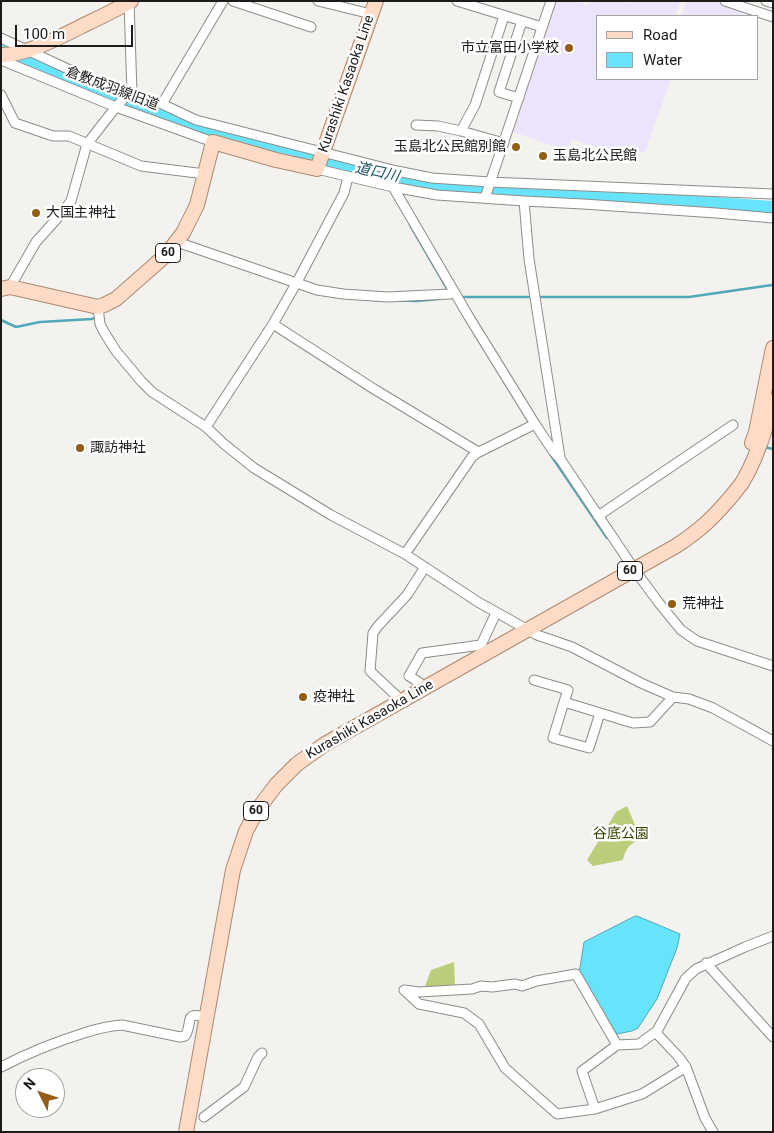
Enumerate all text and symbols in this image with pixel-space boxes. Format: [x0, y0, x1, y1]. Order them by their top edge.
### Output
street label: Kurashiki Kasaoka Line [316, 13, 378, 155]
scale bar [18, 15, 135, 47]
legend [596, 15, 759, 80]
text: 100 m [23, 25, 65, 43]
text: Road [643, 26, 677, 44]
place label: 市立富田小学校 [461, 40, 559, 56]
marker: 市立富田小学校 [563, 42, 575, 54]
text: Water [643, 51, 682, 69]
street label: 倉敷成羽線旧道 [63, 64, 161, 114]
place label: 玉島北公民館別館 [394, 139, 506, 155]
marker: 玉島北公民館別館 [510, 141, 522, 153]
place label: 玉島北公民館 [553, 148, 637, 164]
marker: 玉島北公民館 [537, 150, 549, 162]
water label: 道口川 [353, 160, 401, 186]
place label: 大国主神社 [46, 205, 116, 221]
marker: 大国主神社 [30, 207, 42, 219]
road number: 60 [156, 244, 180, 262]
place label: 諏訪神社 [90, 440, 146, 456]
marker: 諏訪神社 [74, 442, 86, 454]
road number: 60 [618, 562, 642, 580]
place label: 荒神社 [682, 596, 724, 612]
marker: 荒神社 [666, 598, 678, 610]
street label: Kurashiki Kasaoka Line [303, 677, 437, 763]
place label: 疫神社 [313, 689, 355, 705]
marker: 疫神社 [297, 691, 309, 703]
road number: 60 [244, 801, 268, 820]
park label: 谷底公園 [593, 826, 649, 842]
north arrow [15, 1068, 65, 1118]
text: N [20, 1075, 39, 1093]

